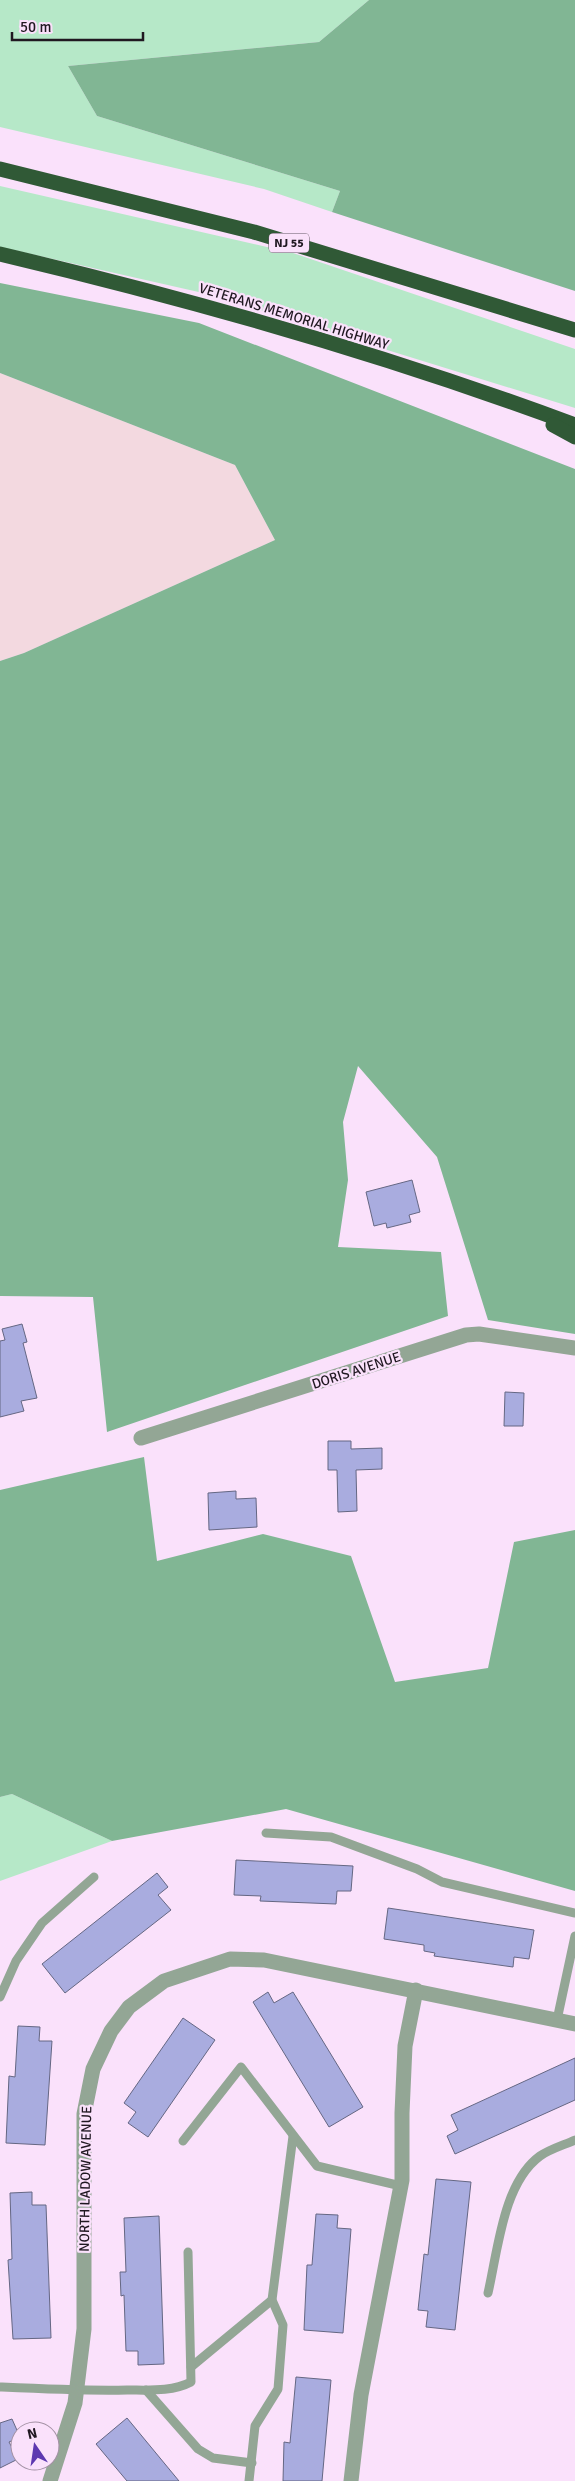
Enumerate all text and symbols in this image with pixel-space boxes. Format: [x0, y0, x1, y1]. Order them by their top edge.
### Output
scale bar [12, 10, 144, 42]
text: 50 m [20, 18, 51, 36]
road number: NJ 55 [269, 234, 309, 252]
street label: VETERANS MEMORIAL HIGHWAY [197, 279, 391, 353]
street label: DORIS AVENUE [310, 1348, 403, 1393]
street label: NORTH LADOW AVENUE [76, 2106, 95, 2252]
north arrow [10, 2421, 60, 2471]
text: N [26, 2424, 39, 2443]

